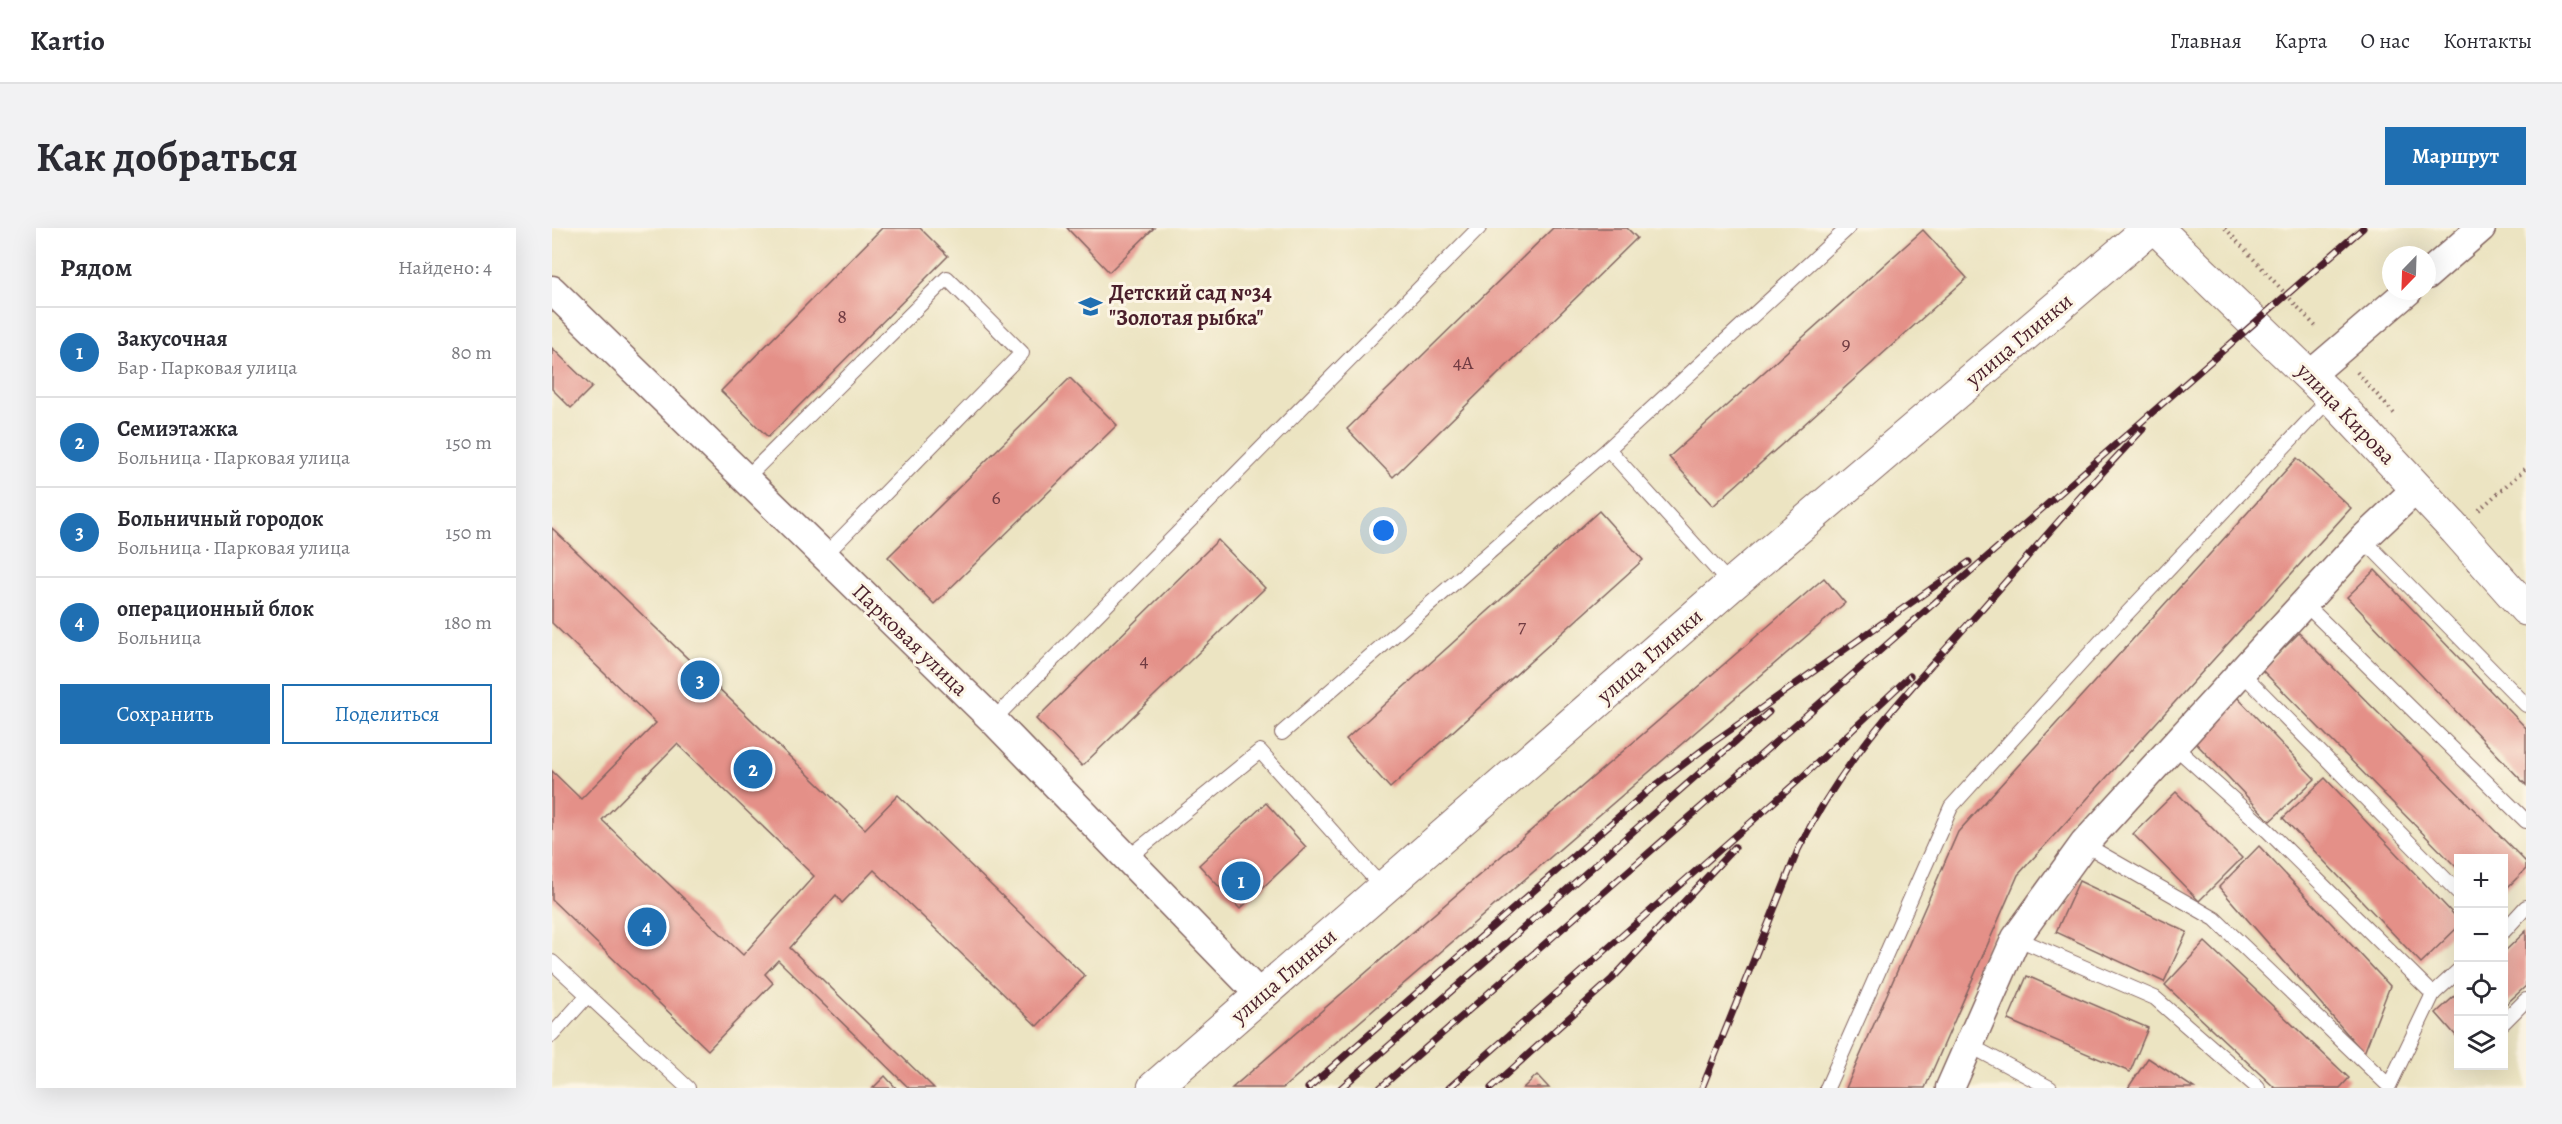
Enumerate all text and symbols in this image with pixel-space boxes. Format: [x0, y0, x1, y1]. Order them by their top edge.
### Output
text: Kartio [30, 22, 105, 60]
text: Главная [2170, 27, 2242, 55]
text: Карта [2275, 27, 2327, 55]
text: О нас [2360, 27, 2410, 55]
text: Контакты [2443, 27, 2532, 55]
button: Маршрут [2385, 127, 2526, 185]
text: Как добраться [36, 128, 298, 185]
north arrow [2382, 246, 2436, 300]
text: Рядом [60, 250, 132, 285]
text: Найдено: 4 [398, 254, 492, 281]
place label: Детский сад №34 "Золотая рыбка" [1109, 278, 1272, 333]
street label: улица Глинки [1958, 286, 2079, 394]
school or university icon: Детский сад №34 "Золотая рыбка" [1078, 293, 1104, 319]
house number: 8 [837, 303, 847, 330]
text: Закусочная [117, 324, 228, 354]
house number: 9 [1841, 330, 1851, 357]
text: 1 [76, 339, 83, 366]
text: 80 m [451, 339, 492, 366]
house number: 4А [1453, 349, 1474, 376]
text: Бар · Парковая улица [117, 354, 298, 381]
street label: улица Кирова [2289, 356, 2403, 472]
text: Семиэтажка [117, 414, 238, 444]
text: 2 [75, 429, 84, 456]
text: 150 m [445, 429, 492, 456]
text: Больница · Парковая улица [117, 444, 350, 471]
house number: 6 [991, 484, 1001, 511]
text: Больничный городок [117, 504, 324, 534]
your location [1369, 516, 1398, 545]
text: 3 [75, 519, 84, 546]
text: 150 m [445, 519, 492, 546]
text: Больница · Парковая улица [117, 534, 350, 561]
street label: Парковая улица [845, 577, 975, 704]
text: операционный блок [117, 594, 314, 624]
street label: улица Глинки [1590, 602, 1709, 711]
text: 4 [75, 609, 84, 636]
text: 180 m [444, 609, 492, 636]
house number: 7 [1518, 612, 1527, 639]
text: Больница [117, 624, 201, 651]
house number: 4 [1139, 647, 1149, 674]
pin: 3 [680, 658, 720, 702]
button: Сохранить [60, 684, 270, 744]
button: Поделиться [282, 684, 492, 744]
pin: 2 [734, 746, 772, 792]
map controls [2454, 854, 2508, 1070]
button: + [2454, 854, 2508, 908]
pin: 1 [1222, 858, 1260, 904]
pin: 4 [628, 904, 667, 950]
button: − [2454, 908, 2508, 962]
street label: улица Глинки [1224, 922, 1343, 1031]
button: locate [2454, 962, 2508, 1016]
button: layers [2454, 1016, 2508, 1070]

